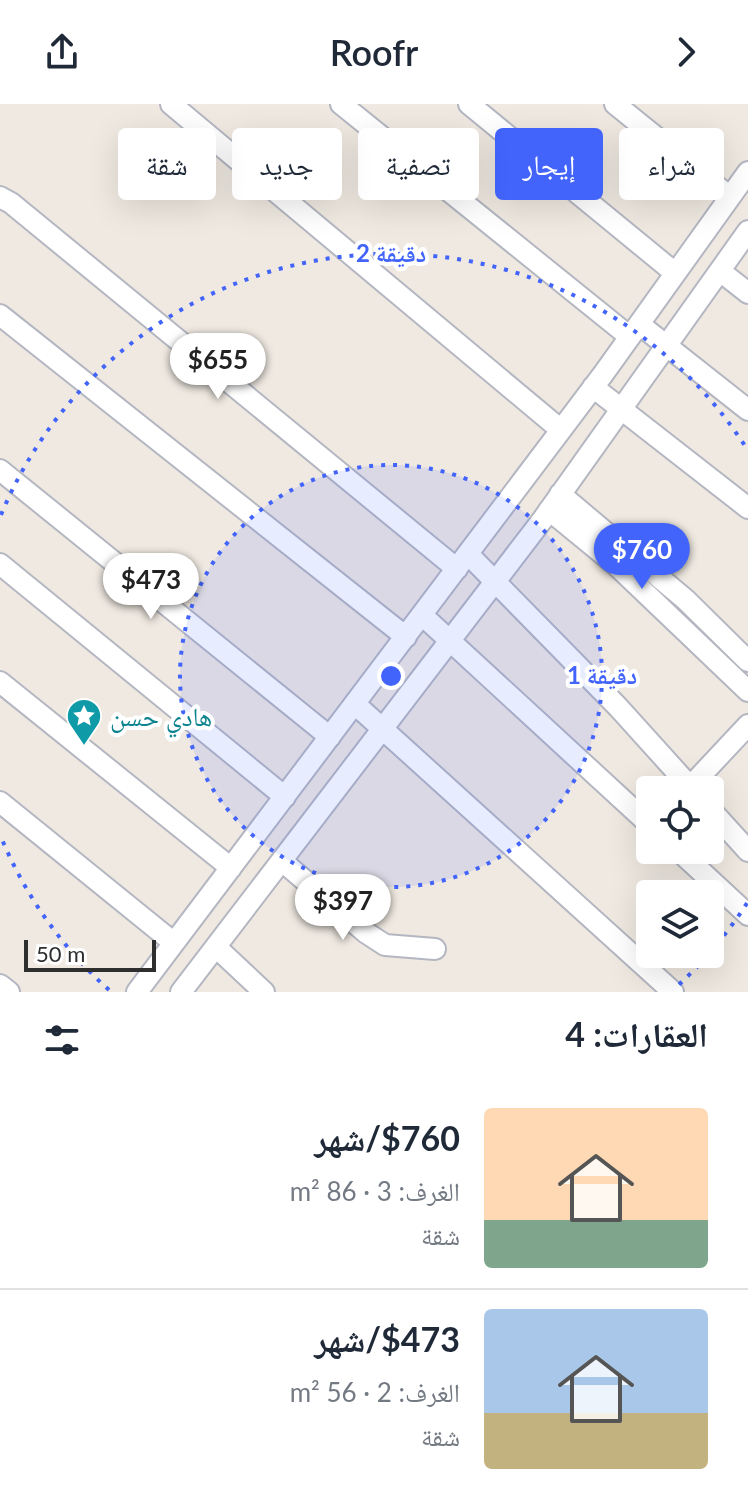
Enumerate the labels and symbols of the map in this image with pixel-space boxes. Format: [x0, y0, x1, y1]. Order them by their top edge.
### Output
text: 2 دقيقة [356, 238, 426, 268]
pin: $655 [171, 333, 265, 401]
pin: $760 [595, 523, 689, 591]
pin: $473 [104, 553, 198, 621]
text: 1 دقيقة [567, 660, 637, 690]
centre of rings [377, 662, 405, 690]
place icon: هادي حسن [65, 697, 103, 747]
place label: هادي حسن [110, 700, 212, 738]
pin: $397 [296, 874, 390, 942]
scale bar [24, 936, 156, 972]

